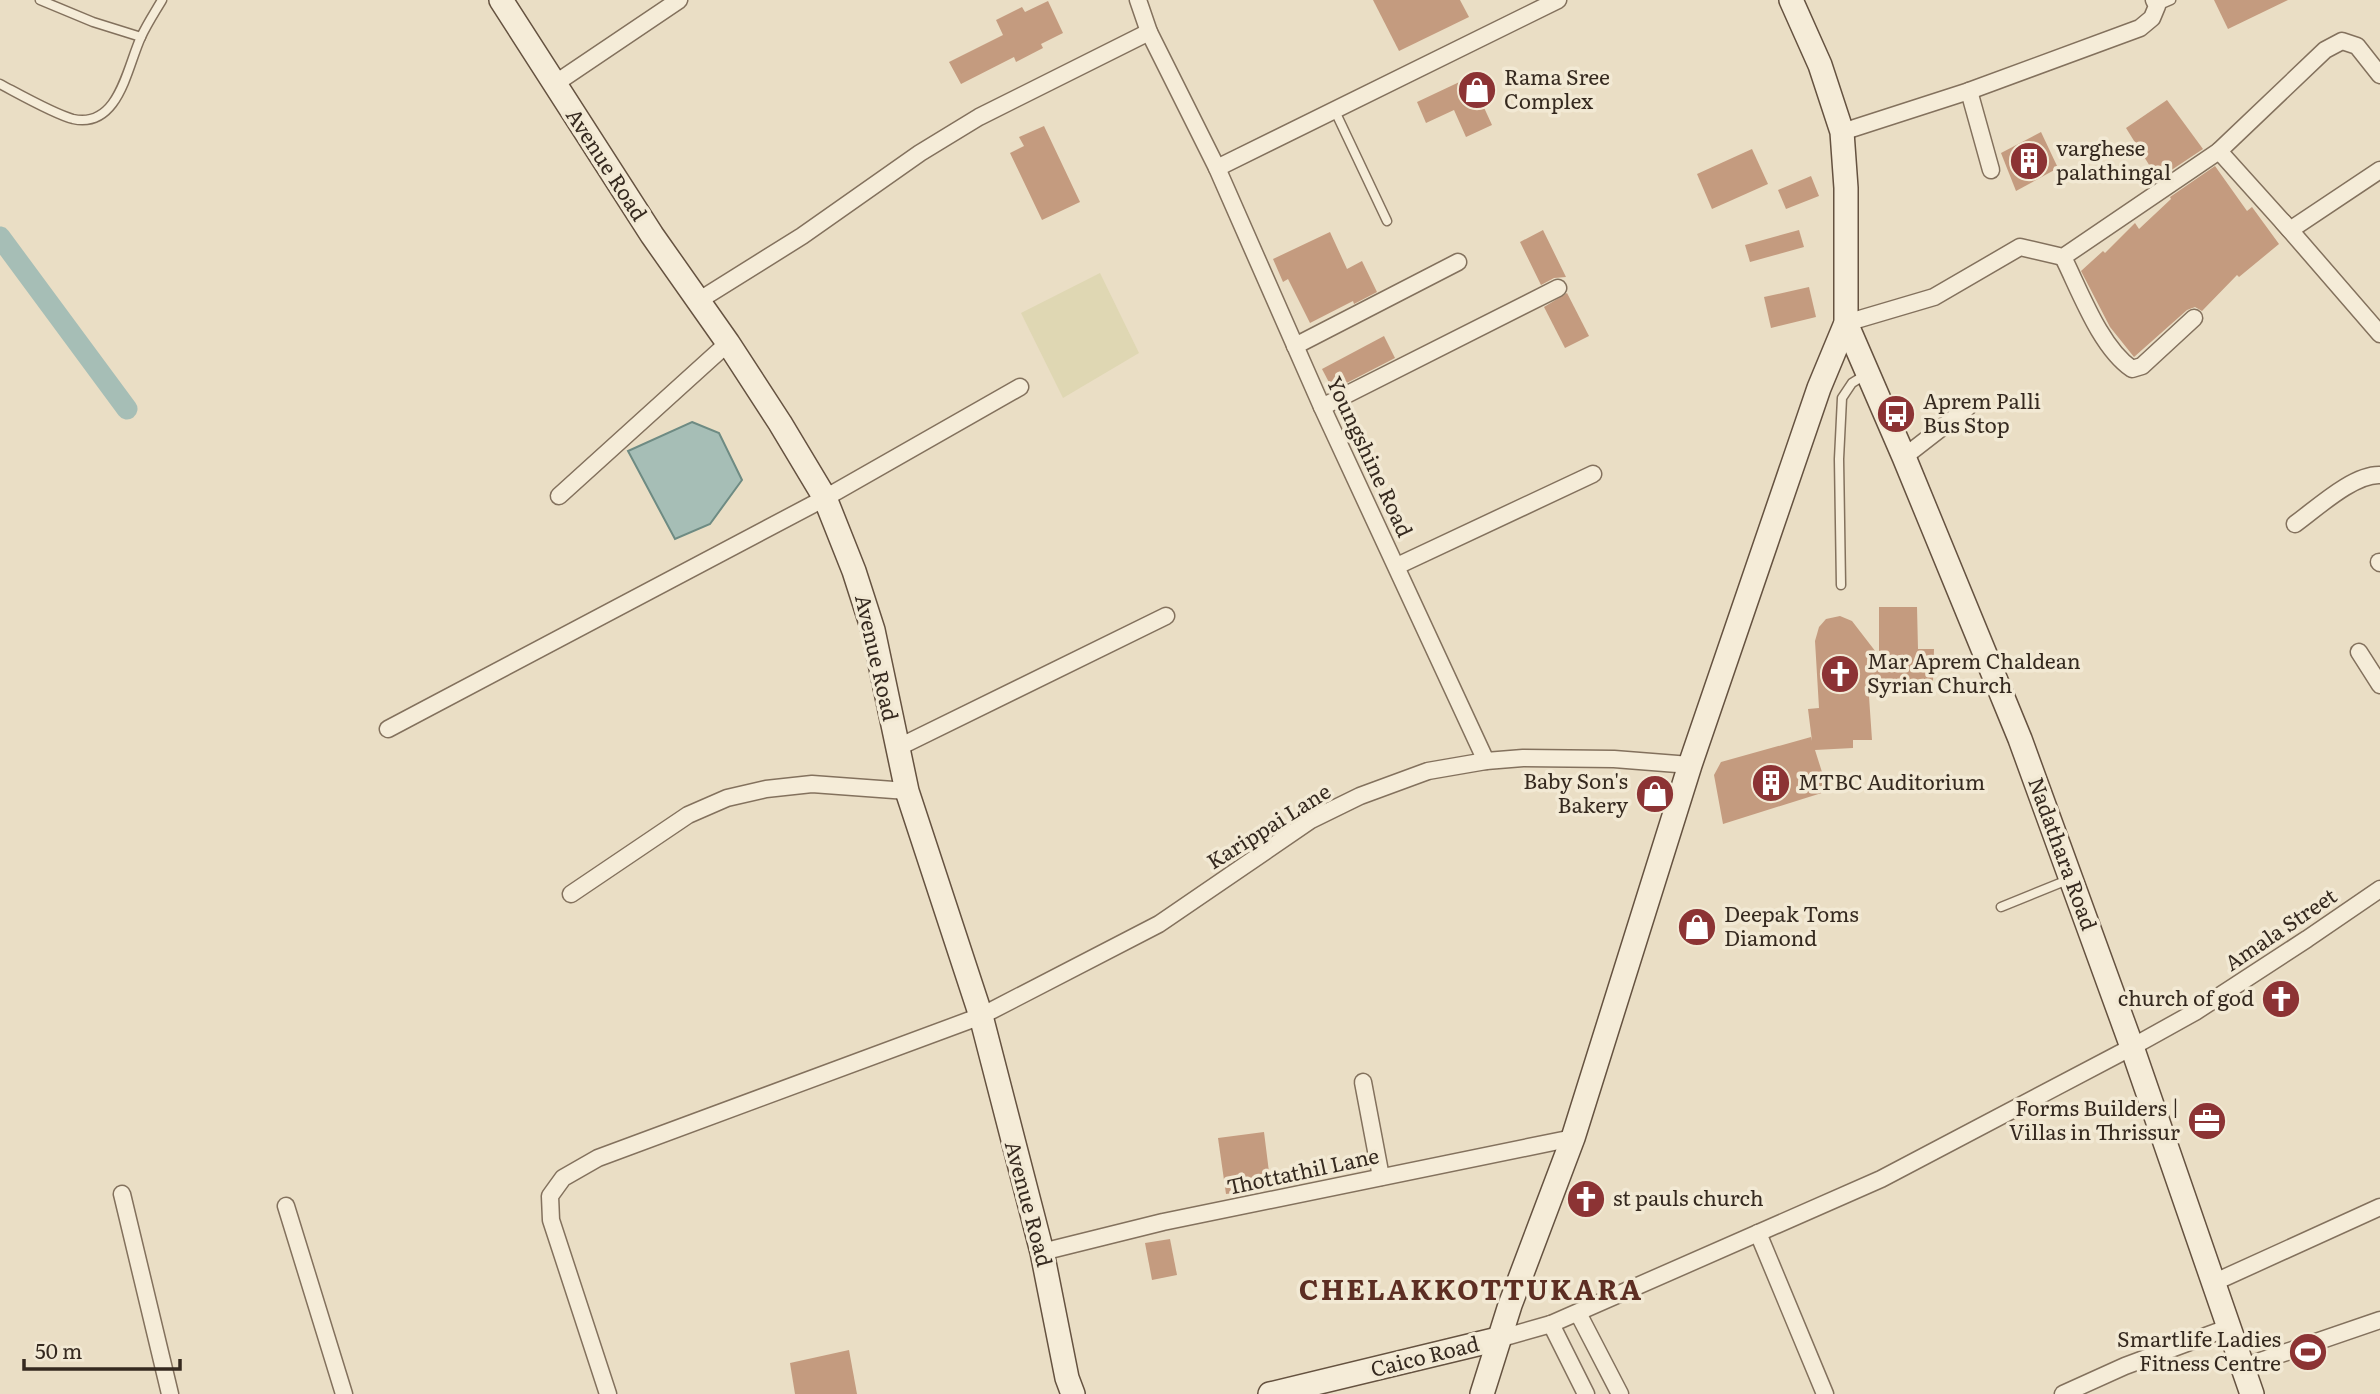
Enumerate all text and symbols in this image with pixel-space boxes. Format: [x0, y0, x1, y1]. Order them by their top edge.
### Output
place label: Rama Sree Complex [1504, 60, 1610, 115]
shop icon: Rama Sree Complex [1456, 69, 1498, 111]
street label: Avenue Road [560, 101, 656, 226]
place label: varghese palathingal [2056, 131, 2171, 186]
building icon: varghese palathingal [2008, 140, 2050, 182]
street label: Youngshine Road [1320, 371, 1422, 541]
place label: Aprem Palli Bus Stop [1923, 384, 2041, 439]
bus stop icon: Aprem Palli Bus Stop [1875, 393, 1917, 435]
street label: Avenue Road [849, 591, 908, 724]
place label: Mar Aprem Chaldean Syrian Church [1867, 644, 2081, 699]
church icon: Mar Aprem Chaldean Syrian Church [1819, 653, 1861, 695]
building icon: MTBC Auditorium [1750, 762, 1792, 804]
place label: Baby Son's Bakery [1523, 764, 1629, 819]
place label: MTBC Auditorium [1798, 765, 1985, 796]
street label: Nadathara Road [2022, 772, 2107, 934]
shop icon: Baby Son's Bakery [1634, 773, 1676, 815]
street label: Karippai Lane [1200, 774, 1336, 875]
street label: Amala Street [2217, 879, 2342, 977]
place label: Deepak Toms Diamond [1724, 897, 1859, 952]
shop icon: Deepak Toms Diamond [1676, 906, 1718, 948]
church icon: church of god [2260, 978, 2302, 1020]
place label: church of god [2118, 981, 2254, 1012]
place label: Forms Builders | Villas in Thrissur [2009, 1091, 2180, 1146]
office icon: Forms Builders | Villas in Thrissur [2186, 1100, 2228, 1142]
street label: Avenue Road [999, 1137, 1062, 1270]
street label: Thottathil Lane [1223, 1138, 1382, 1201]
church icon: st pauls church [1565, 1178, 1607, 1220]
place label: st pauls church [1613, 1181, 1764, 1212]
district label: CHELAKKOTTUKARA [1299, 1267, 1643, 1309]
place label: Smartlife Ladies Fitness Centre [2117, 1322, 2281, 1377]
street label: Caico Road [1367, 1326, 1482, 1383]
scale bar [24, 1328, 180, 1372]
sports icon: Smartlife Ladies Fitness Centre [2287, 1331, 2329, 1373]
text: 50 m [35, 1334, 82, 1365]

